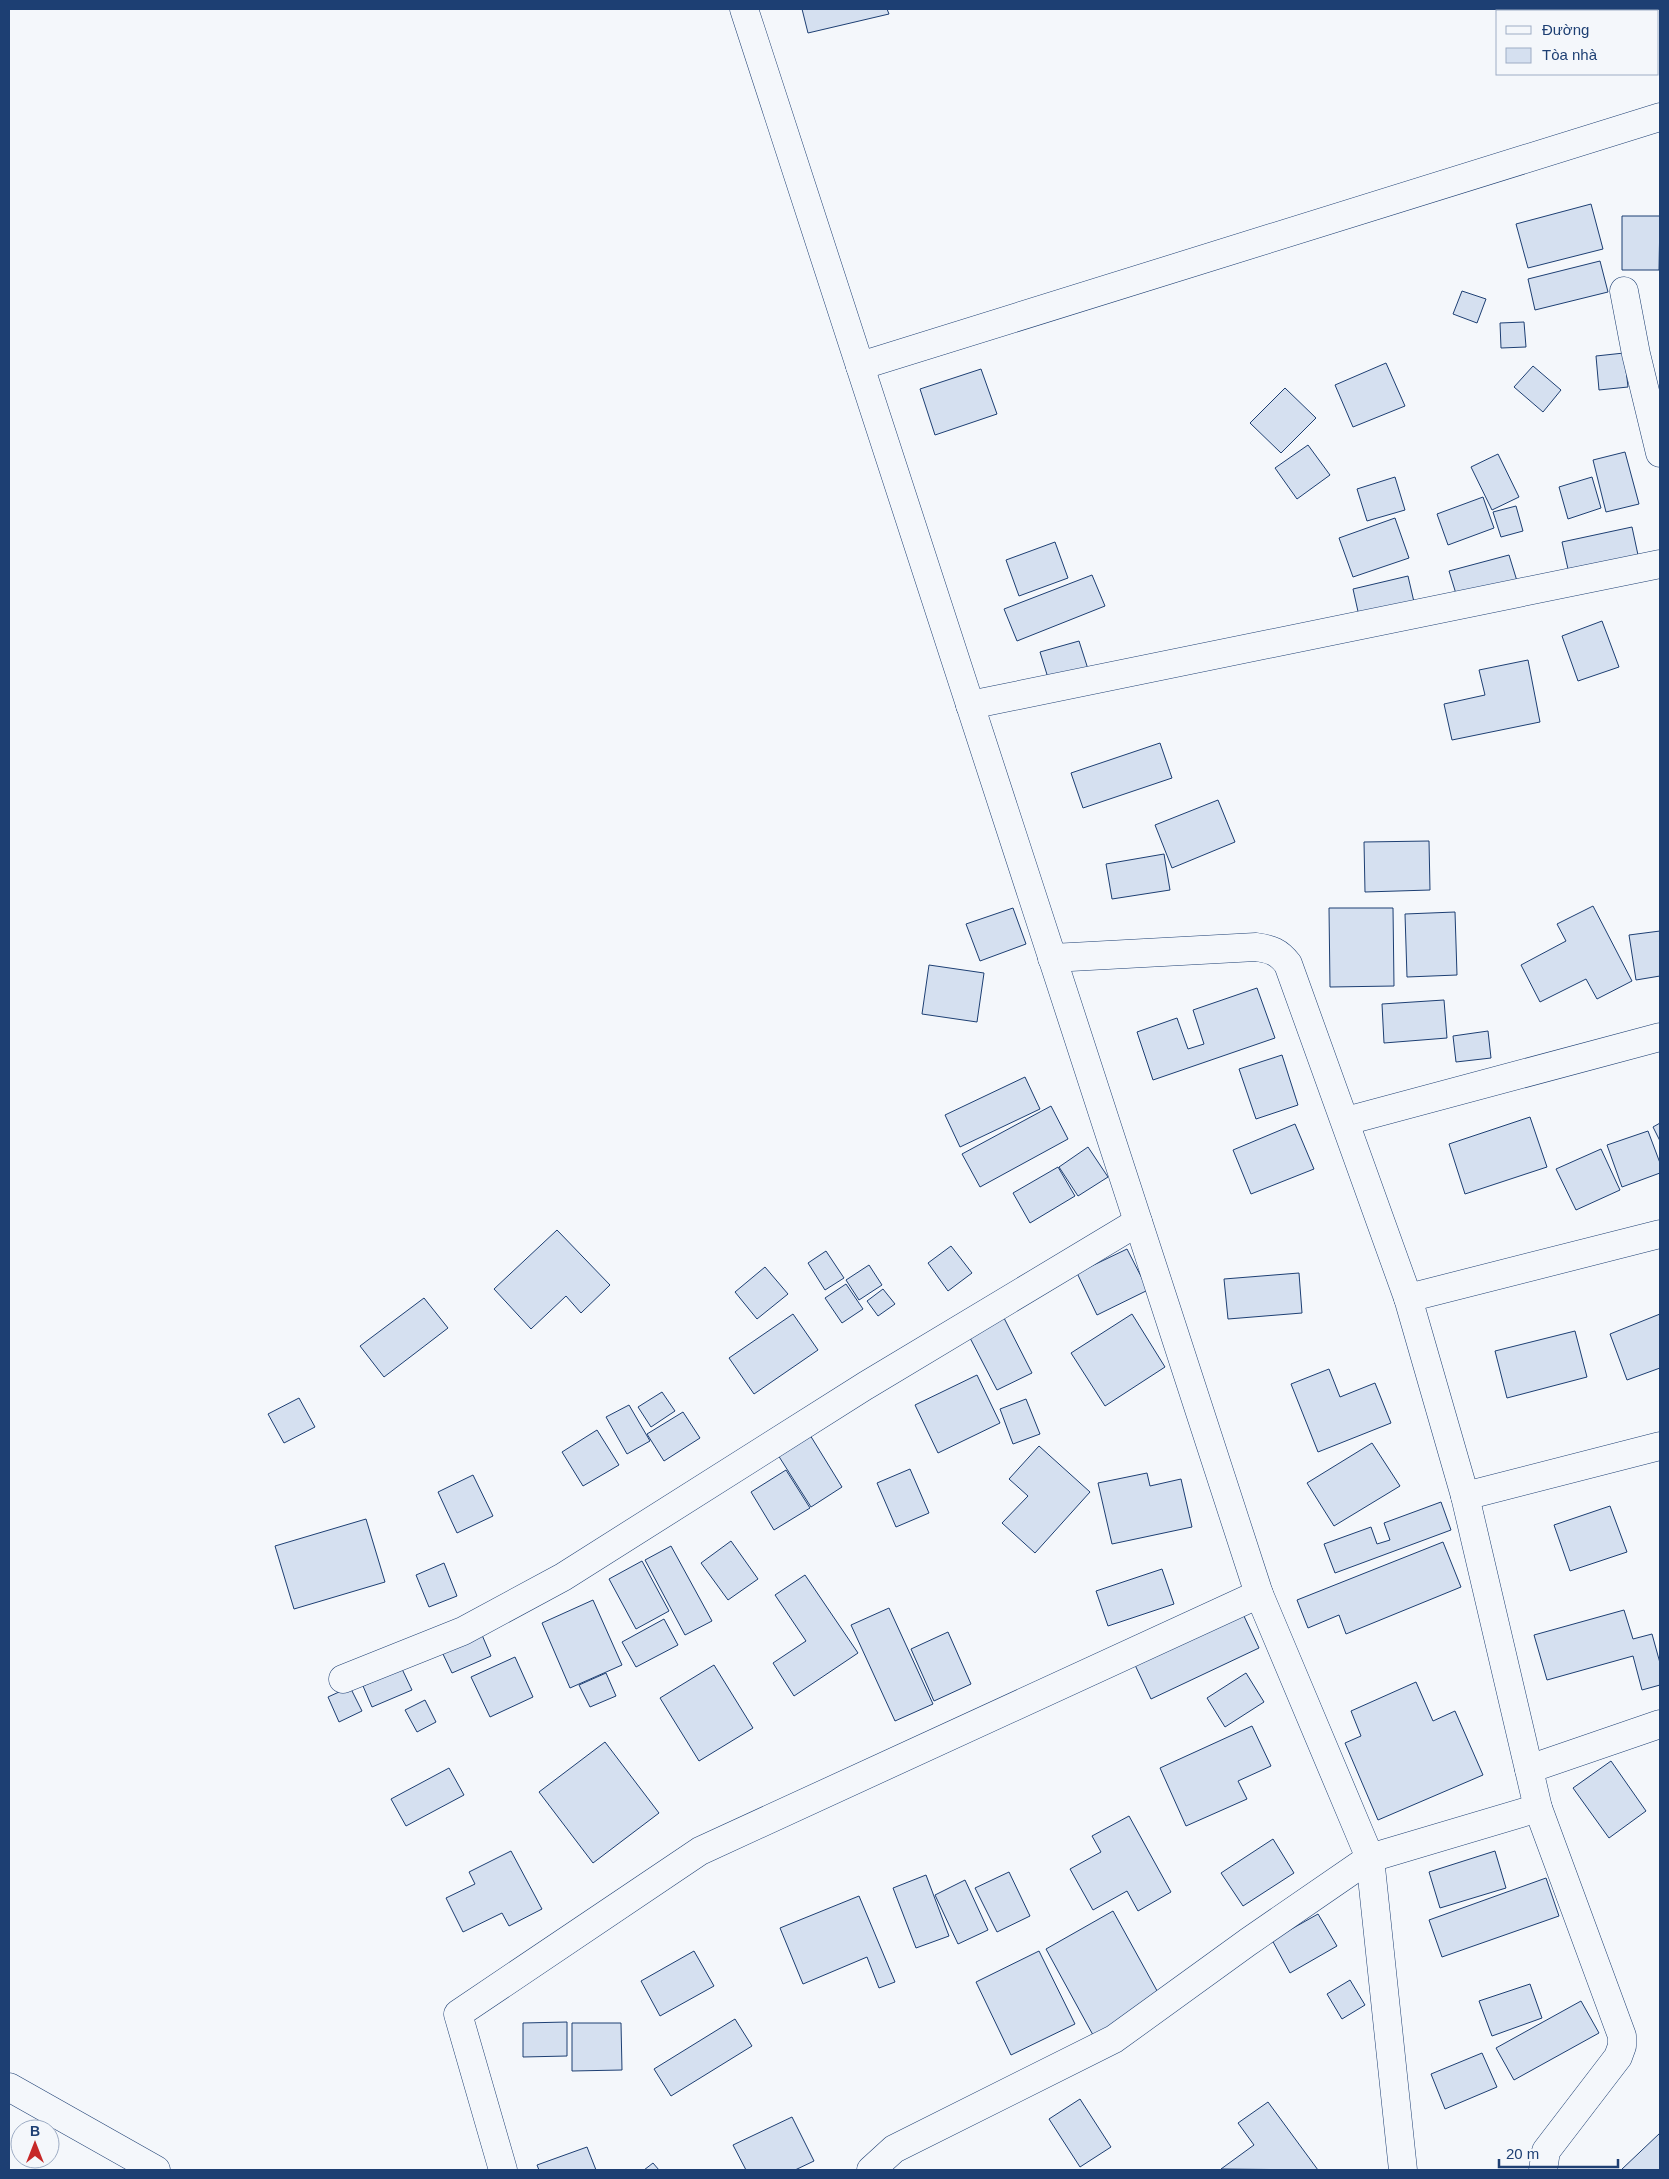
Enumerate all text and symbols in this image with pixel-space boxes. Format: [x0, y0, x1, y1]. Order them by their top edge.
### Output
legend [1496, 10, 1659, 75]
text: Đường [1542, 21, 1589, 38]
text: Tòa nhà [1542, 46, 1598, 63]
north arrow [10, 2119, 60, 2169]
text: B [30, 2123, 40, 2139]
scale bar [1499, 2136, 1618, 2168]
text: 20 m [1506, 2145, 1539, 2162]

